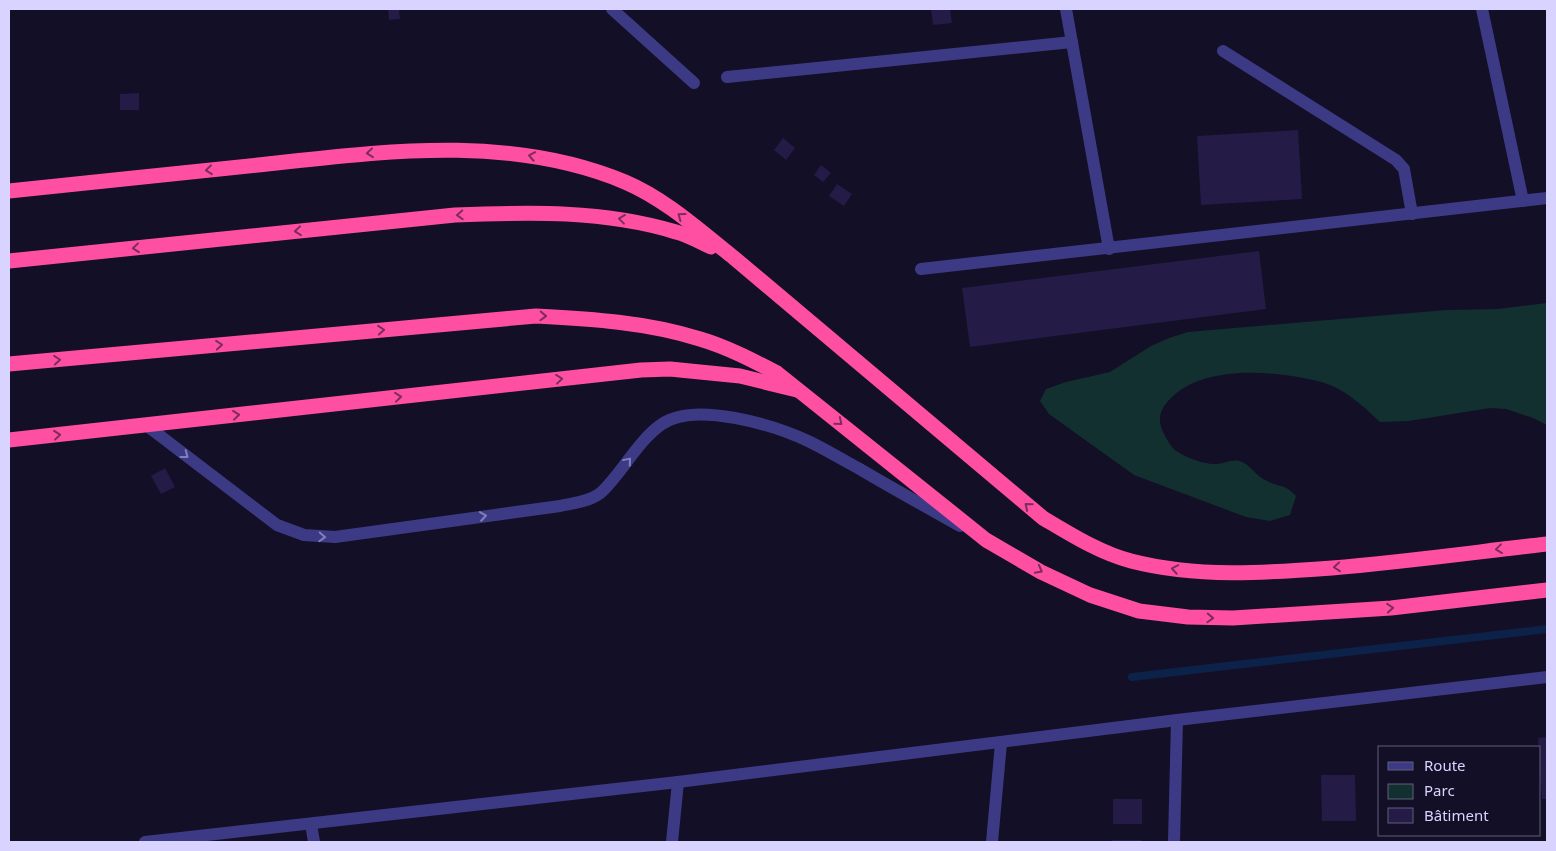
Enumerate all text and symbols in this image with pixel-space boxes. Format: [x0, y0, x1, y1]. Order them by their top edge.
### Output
one-way arrow [366, 147, 374, 158]
one-way arrow [528, 152, 537, 162]
one-way arrow [204, 164, 212, 175]
one-way arrow [455, 209, 463, 220]
one-way arrow [677, 213, 687, 222]
one-way arrow [617, 214, 625, 225]
one-way arrow [294, 225, 302, 236]
one-way arrow [132, 242, 140, 253]
one-way arrow [539, 311, 547, 322]
one-way arrow [377, 325, 385, 336]
one-way arrow [215, 340, 223, 351]
one-way arrow [54, 355, 62, 366]
one-way arrow [555, 374, 563, 385]
one-way arrow [394, 392, 402, 403]
one-way arrow [232, 410, 240, 421]
one-way arrow [833, 416, 842, 425]
one-way arrow [54, 430, 62, 441]
one-way arrow [179, 449, 188, 457]
one-way arrow [622, 458, 631, 467]
one-way arrow [1025, 503, 1034, 511]
one-way arrow [479, 512, 488, 522]
one-way arrow [318, 531, 326, 542]
one-way arrow [1495, 543, 1503, 554]
one-way arrow [1333, 562, 1341, 573]
one-way arrow [1033, 564, 1042, 574]
one-way arrow [1171, 564, 1180, 574]
one-way arrow [1386, 603, 1394, 614]
one-way arrow [1206, 612, 1214, 623]
legend [1378, 746, 1541, 836]
text: Route [1424, 755, 1466, 775]
text: Parc [1424, 780, 1455, 800]
text: Bâtiment [1424, 805, 1489, 825]

